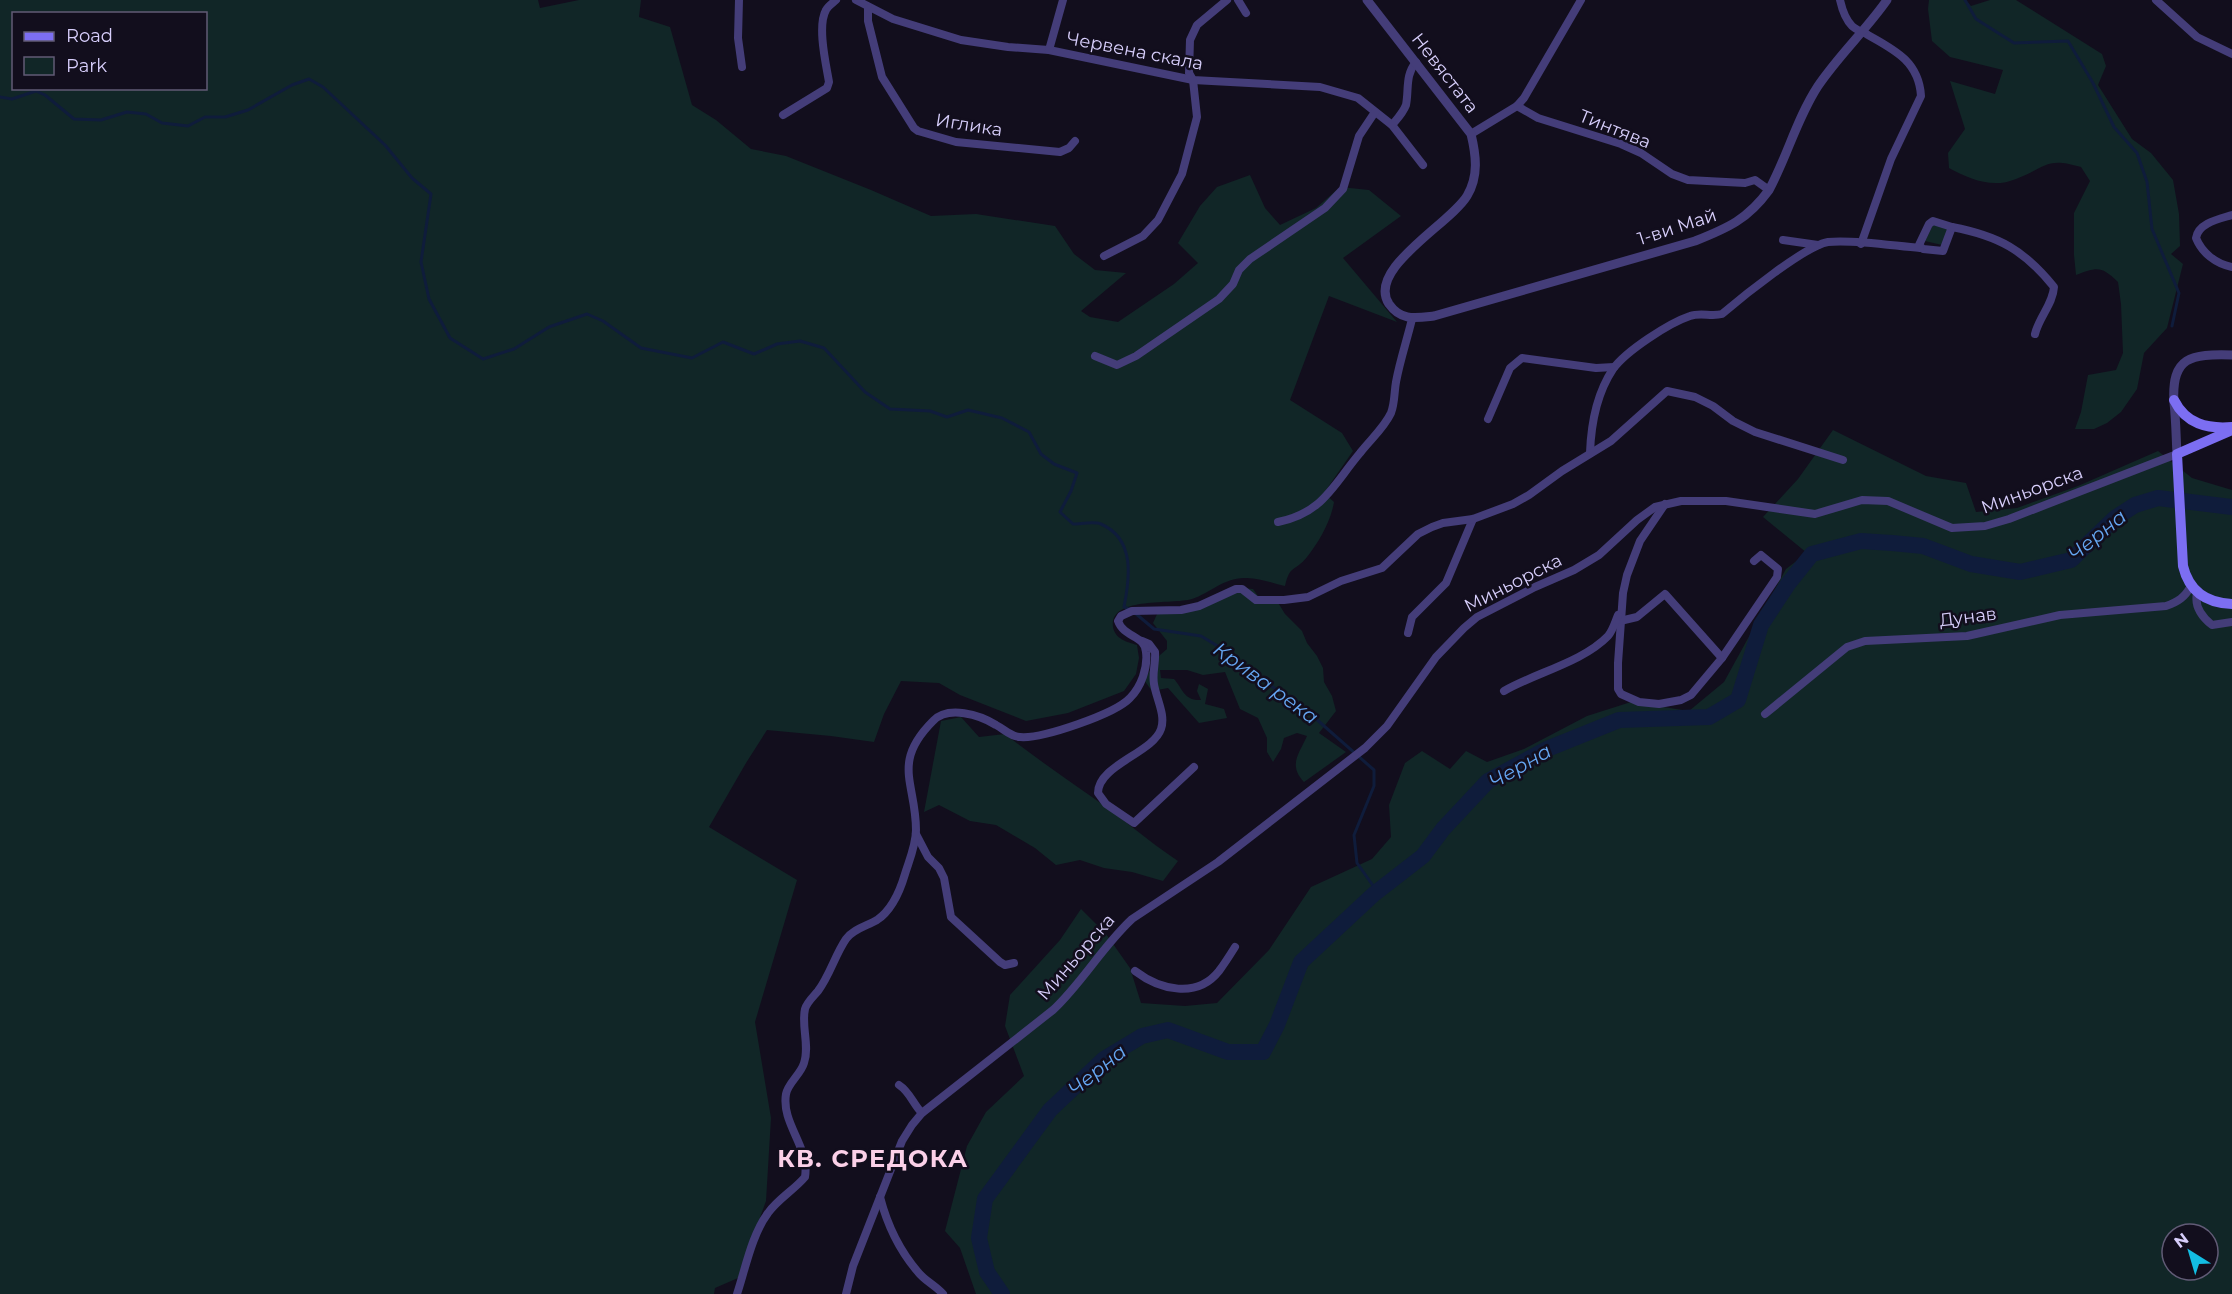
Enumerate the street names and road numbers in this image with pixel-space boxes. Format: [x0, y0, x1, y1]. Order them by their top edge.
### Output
street label: Червена скала [1065, 27, 1205, 75]
street label: Невястата [1407, 29, 1483, 117]
street label: Тинтява [1576, 105, 1654, 153]
street label: Иглика [934, 109, 1004, 141]
street label: 1-ви Май [1635, 204, 1719, 250]
street label: Миньорска [1978, 461, 2086, 519]
street label: Миньорска [1460, 549, 1566, 617]
street label: Дунав [1938, 603, 1998, 631]
street label: Миньорска [1033, 910, 1119, 1004]

